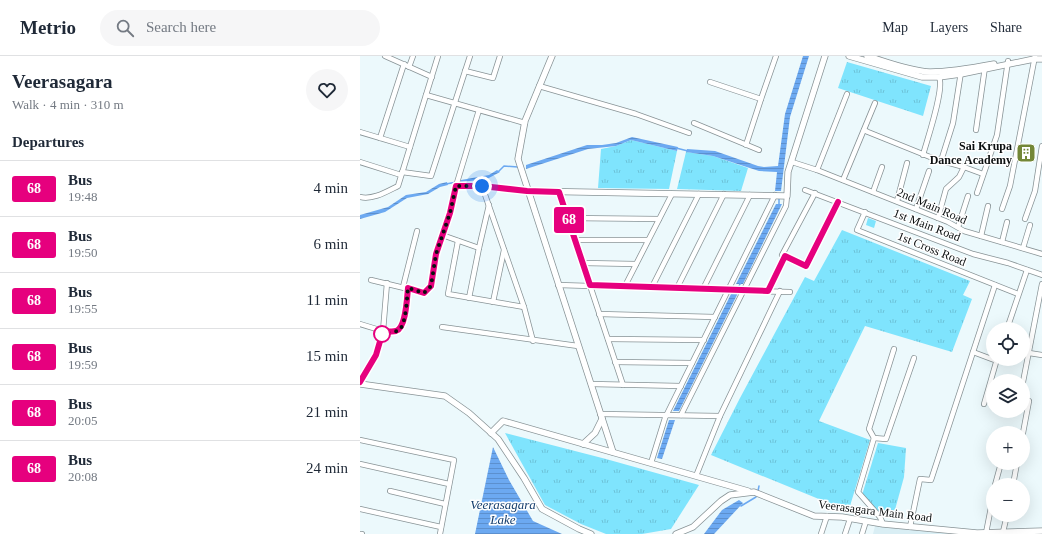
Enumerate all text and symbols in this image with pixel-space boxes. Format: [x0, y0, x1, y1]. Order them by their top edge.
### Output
search box [100, 10, 380, 46]
text: Metrio [20, 17, 76, 38]
icon: search [114, 17, 136, 39]
text: Search here [146, 19, 216, 35]
text: Map [882, 20, 908, 35]
text: Layers [930, 20, 968, 35]
text: Share [990, 20, 1022, 35]
button: heart [306, 69, 348, 111]
text: Veerasagara [12, 71, 113, 92]
text: Walk · 4 min · 310 m [12, 97, 124, 112]
text: Departures [12, 134, 84, 150]
place label: Sai Krupa Dance Academy [930, 139, 1012, 167]
building icon: Sai Krupa Dance Academy [1015, 142, 1037, 164]
text: Bus [68, 172, 92, 188]
your location [472, 176, 492, 196]
text: 4 min [313, 180, 348, 196]
text: 68 [27, 181, 41, 196]
street label: 2nd Main Road [895, 185, 969, 227]
text: 19:48 [68, 189, 98, 204]
street label: 1st Main Road [892, 206, 962, 244]
line badge: 68 [551, 207, 587, 233]
text: 68 [562, 212, 576, 227]
text: Bus [68, 228, 92, 244]
street label: 1st Cross Road [896, 229, 968, 269]
text: 6 min [313, 236, 348, 252]
text: 68 [27, 237, 41, 252]
text: 19:50 [68, 245, 98, 260]
text: Bus [68, 284, 92, 300]
text: 11 min [306, 292, 348, 308]
text: 68 [27, 293, 41, 308]
text: 19:55 [68, 301, 98, 316]
map controls [986, 322, 1030, 522]
button: locate [986, 322, 1030, 366]
unlabelled marker [373, 325, 391, 343]
text: Bus [68, 340, 92, 356]
text: 15 min [306, 348, 348, 364]
text: 68 [27, 349, 41, 364]
text: 19:59 [68, 357, 98, 372]
button: layers [986, 374, 1030, 418]
text: Bus [68, 396, 92, 412]
text: 21 min [306, 404, 348, 420]
text: 68 [27, 405, 41, 420]
text: 20:05 [68, 413, 98, 428]
button: + [986, 426, 1030, 470]
text: Bus [68, 452, 92, 468]
text: 24 min [306, 460, 348, 476]
text: 68 [27, 461, 41, 476]
text: 20:08 [68, 469, 98, 484]
button: − [986, 478, 1030, 522]
water label: Veerasagara Lake [470, 497, 536, 527]
street label: Veerasagara Main Road [817, 497, 933, 525]

